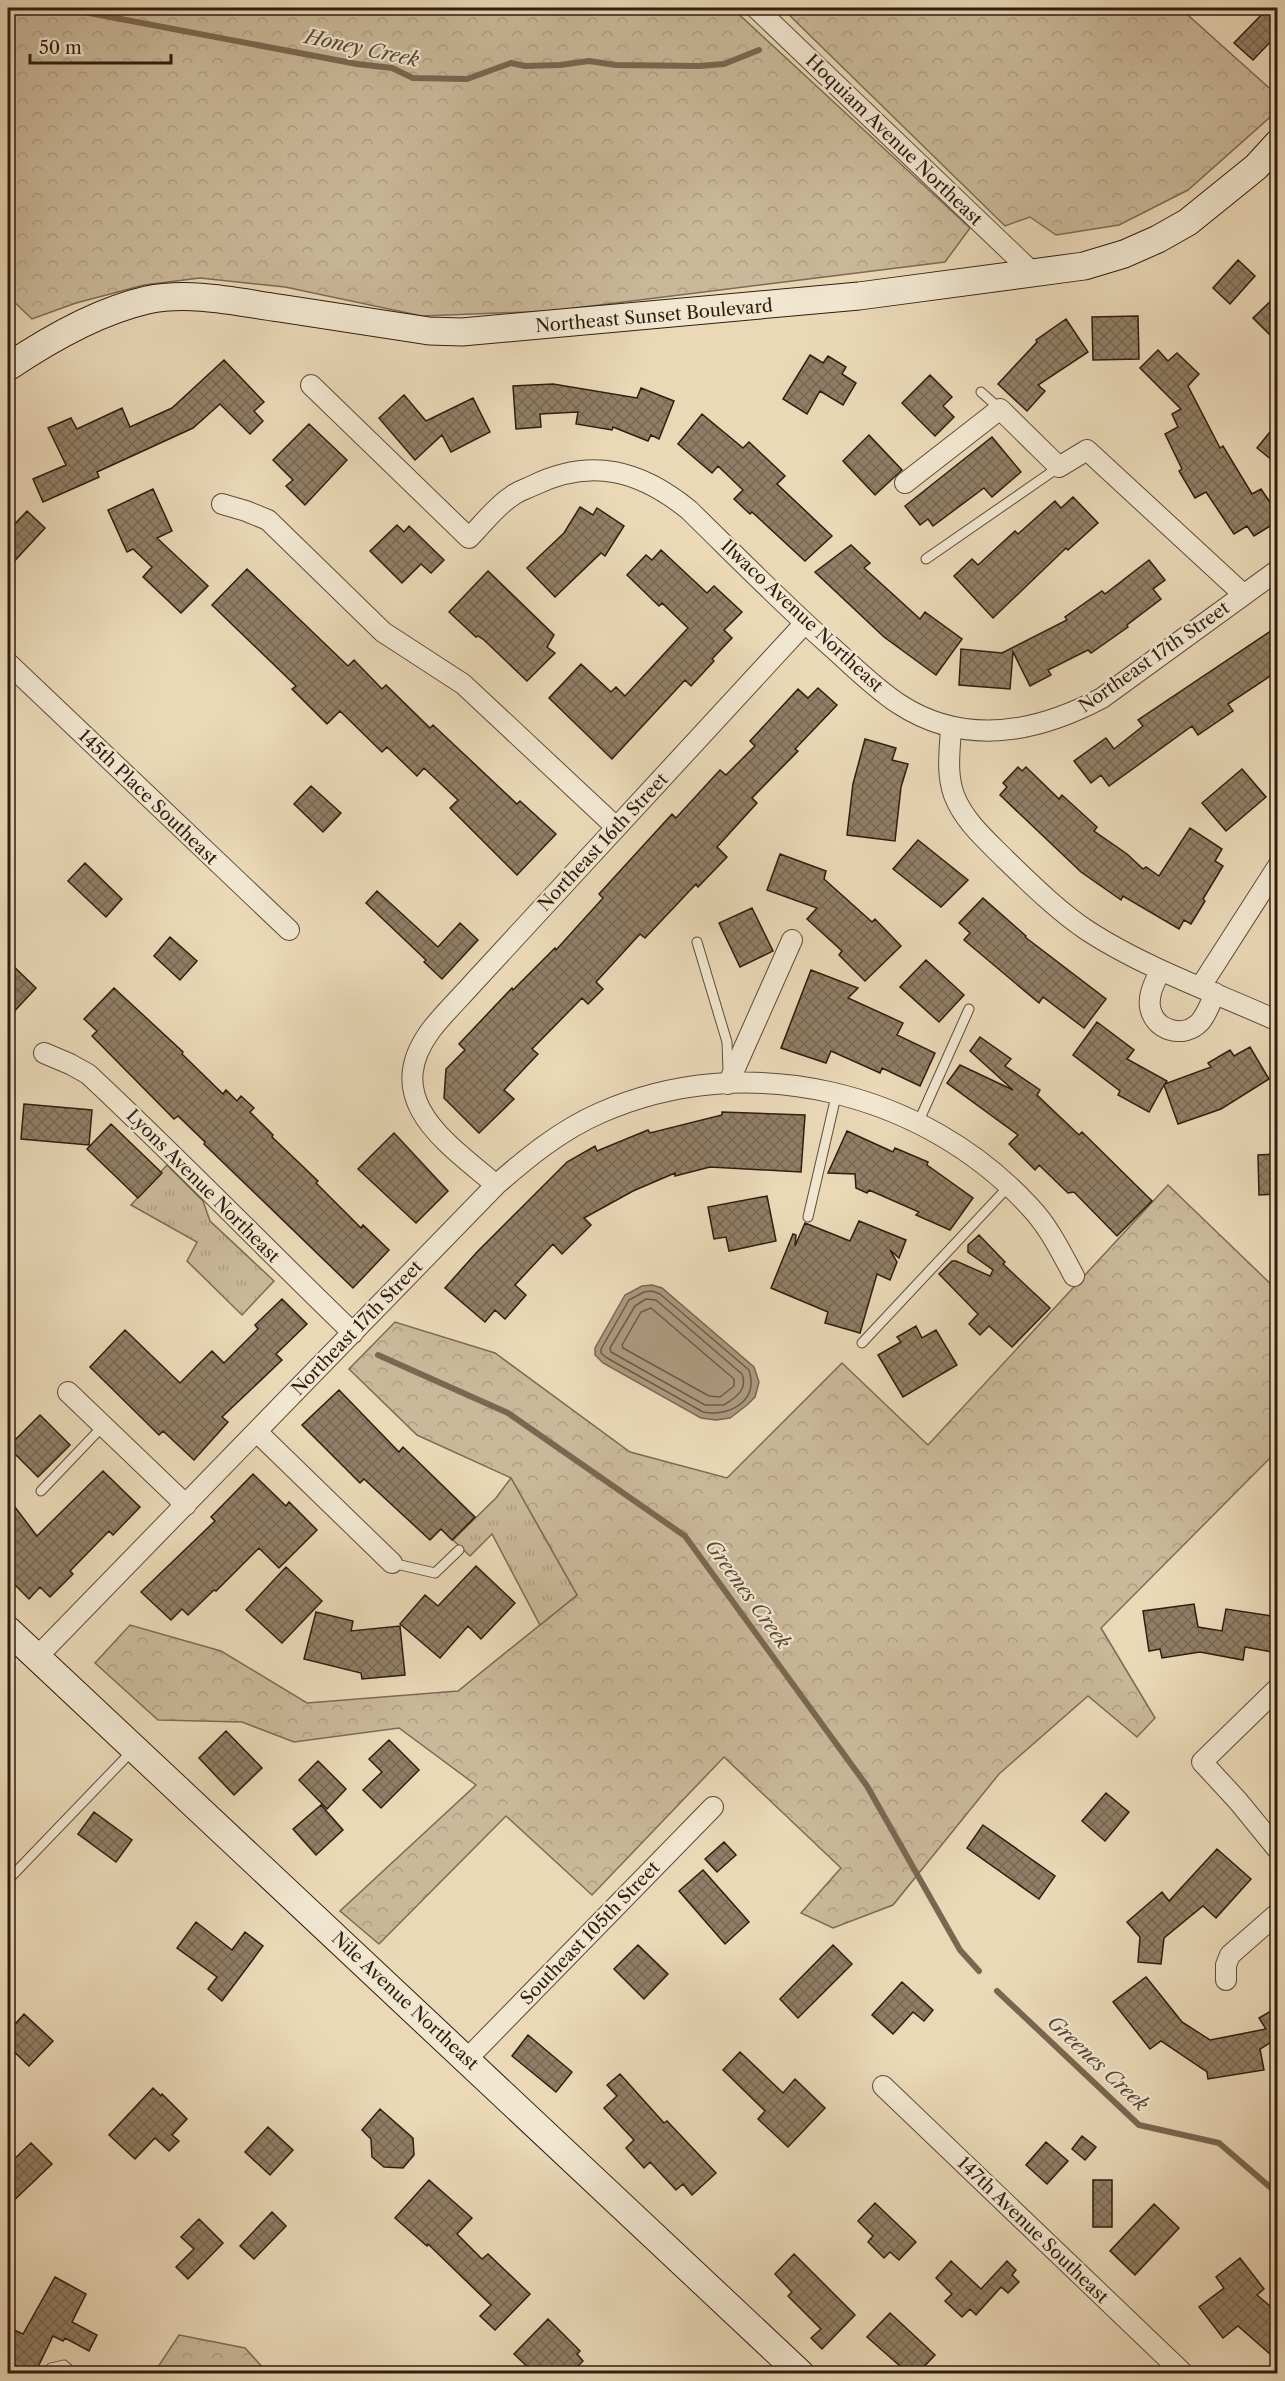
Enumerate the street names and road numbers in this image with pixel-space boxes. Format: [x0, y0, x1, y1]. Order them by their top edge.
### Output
street label: Hoquiam Avenue Northeast [801, 50, 987, 231]
street label: Northeast Sunset Boulevard [534, 295, 774, 337]
street label: Ilwaco Avenue Northeast [716, 535, 888, 697]
street label: Northeast 17th Street [1074, 596, 1234, 717]
street label: 145th Place Southeast [74, 725, 223, 870]
street label: Northeast 16th Street [533, 768, 673, 916]
street label: Lyons Avenue Northeast [122, 1105, 285, 1268]
street label: Northeast 17th Street [287, 1256, 428, 1400]
street label: Southeast 105th Street [516, 1856, 665, 2009]
street label: Nile Avenue Northeast [327, 1927, 483, 2075]
street label: 147th Avenue Southeast [953, 2152, 1114, 2308]

